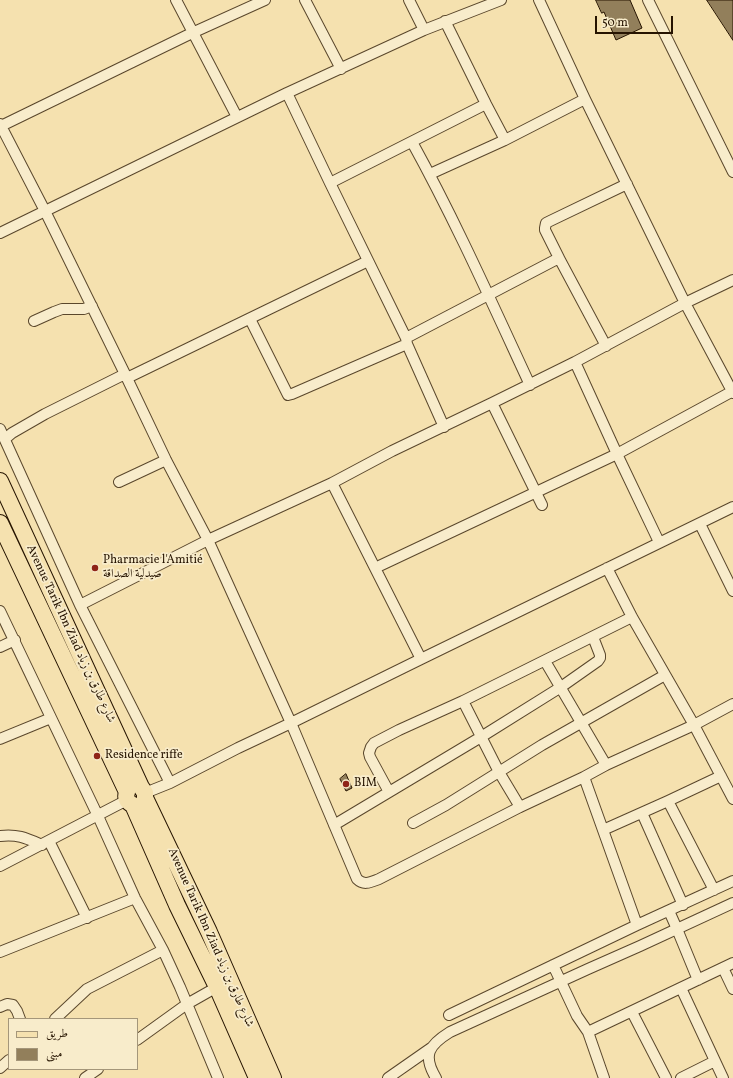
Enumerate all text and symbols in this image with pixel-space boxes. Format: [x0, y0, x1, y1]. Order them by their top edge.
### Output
scale bar [597, 8, 675, 34]
text: 50 m [602, 15, 628, 31]
street label: Avenue Tarik Ibn Ziad شارع طارق بن زياد [22, 543, 118, 725]
place label: Pharmacie l'Amitié صيدلية الصداقة [103, 554, 203, 582]
marker: Pharmacie l'Amitié صيدلية الصداقة [90, 563, 100, 573]
place label: Residence riffe [105, 749, 183, 763]
marker: Residence riffe [92, 751, 102, 761]
place label: BIM [354, 777, 377, 791]
marker: BIM [341, 779, 351, 789]
street label: Avenue Tarik Ibn Ziad شارع طارق بن زياد [164, 846, 256, 1030]
legend [8, 1018, 138, 1070]
text: طريق [46, 1026, 68, 1042]
text: مبنى [46, 1046, 62, 1062]

